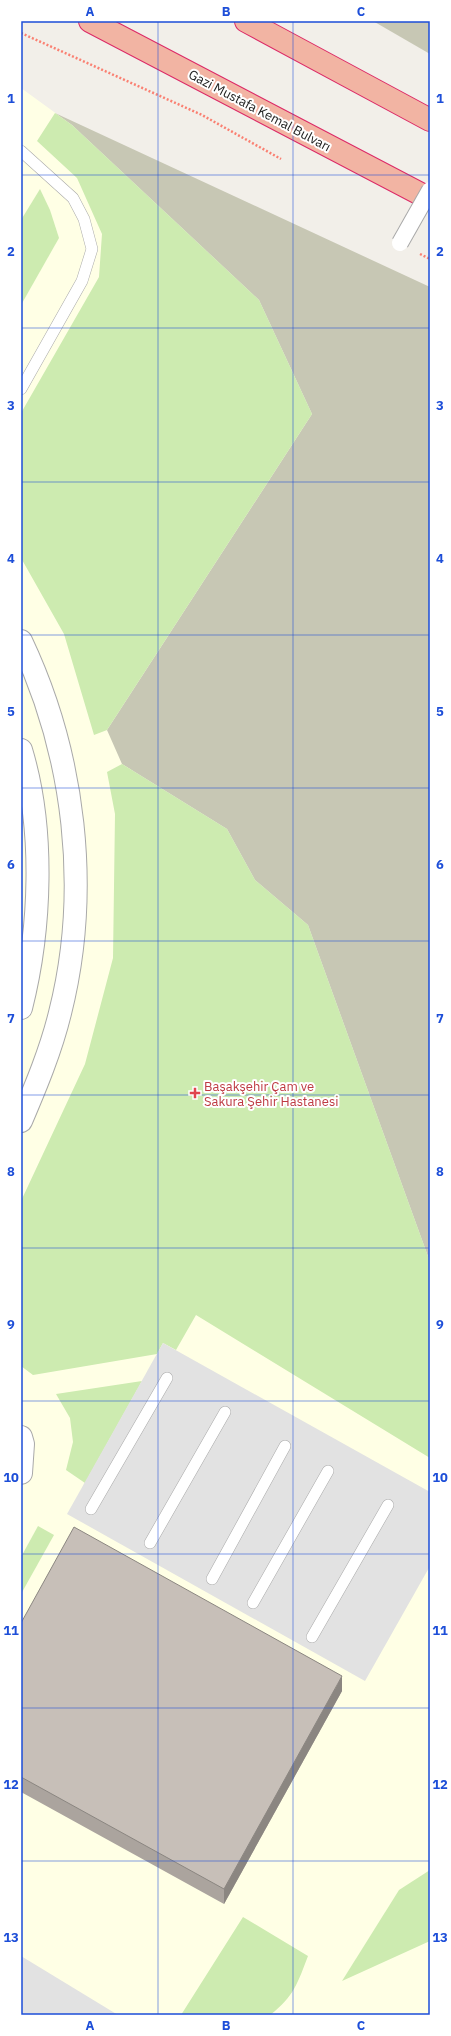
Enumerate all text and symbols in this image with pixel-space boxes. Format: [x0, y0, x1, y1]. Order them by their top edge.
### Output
text: A [86, 3, 95, 20]
text: B [222, 3, 231, 20]
text: C [357, 3, 366, 20]
street label: Gazi Mustafa Kemal Bulvarı [186, 66, 334, 155]
text: 1 [7, 90, 15, 107]
text: 1 [436, 90, 444, 107]
text: 2 [7, 243, 15, 260]
text: 2 [436, 243, 444, 260]
text: 3 [7, 397, 15, 414]
text: 3 [436, 397, 444, 414]
text: 4 [7, 550, 15, 567]
text: 4 [436, 550, 444, 567]
text: 5 [7, 703, 15, 720]
text: 5 [436, 703, 444, 720]
text: 6 [7, 856, 15, 873]
text: 6 [436, 856, 444, 873]
text: 7 [7, 1010, 15, 1027]
text: 7 [436, 1010, 444, 1027]
place label: Başakşehir Çam ve Sakura Şehir Hastanesi [204, 1078, 338, 1110]
marker: Başakşehir Çam ve Sakura Şehir Hastanesi [189, 1087, 201, 1099]
text: 8 [7, 1163, 15, 1180]
text: 8 [436, 1163, 444, 1180]
text: 9 [7, 1316, 15, 1333]
text: 9 [436, 1316, 444, 1333]
text: 10 [3, 1469, 19, 1486]
text: 10 [432, 1469, 448, 1486]
text: 11 [3, 1622, 19, 1639]
text: 11 [432, 1622, 448, 1639]
text: 12 [3, 1776, 19, 1793]
text: 12 [432, 1776, 448, 1793]
text: 13 [3, 1929, 19, 1946]
text: 13 [432, 1929, 448, 1946]
text: A [86, 2017, 95, 2034]
text: B [222, 2017, 231, 2034]
text: C [357, 2017, 366, 2034]

